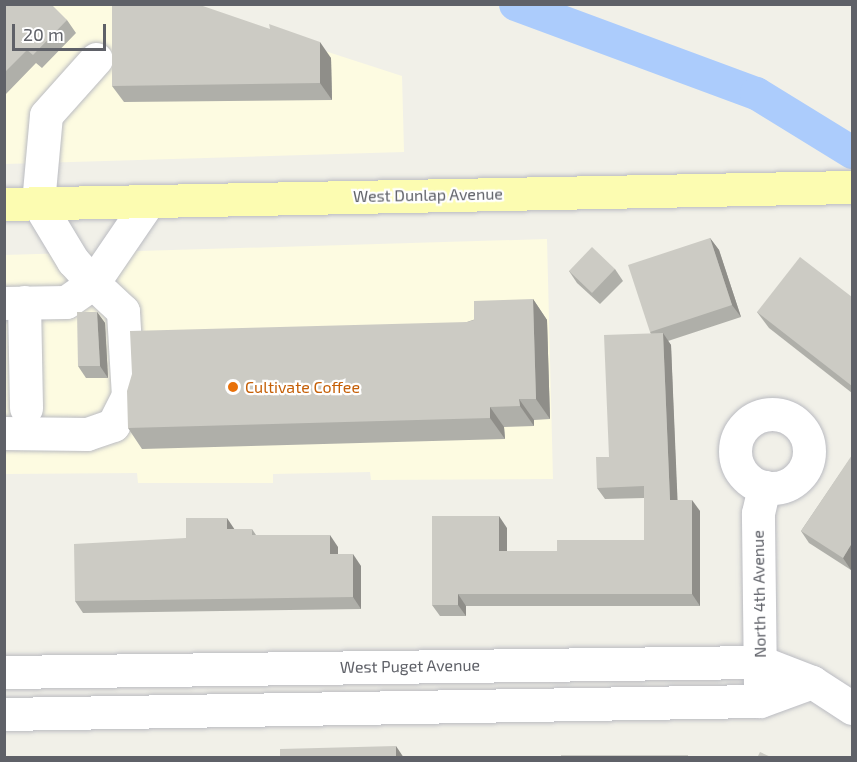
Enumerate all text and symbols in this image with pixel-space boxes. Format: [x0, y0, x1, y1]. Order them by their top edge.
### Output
scale bar [15, 12, 110, 50]
text: 20 m [23, 23, 64, 45]
street label: West Dunlap Avenue [353, 184, 503, 206]
place label: Cultivate Coffee [245, 377, 360, 397]
marker: Cultivate Coffee [226, 380, 240, 394]
street label: North 4th Avenue [748, 530, 770, 658]
street label: West Puget Avenue [340, 655, 480, 677]

